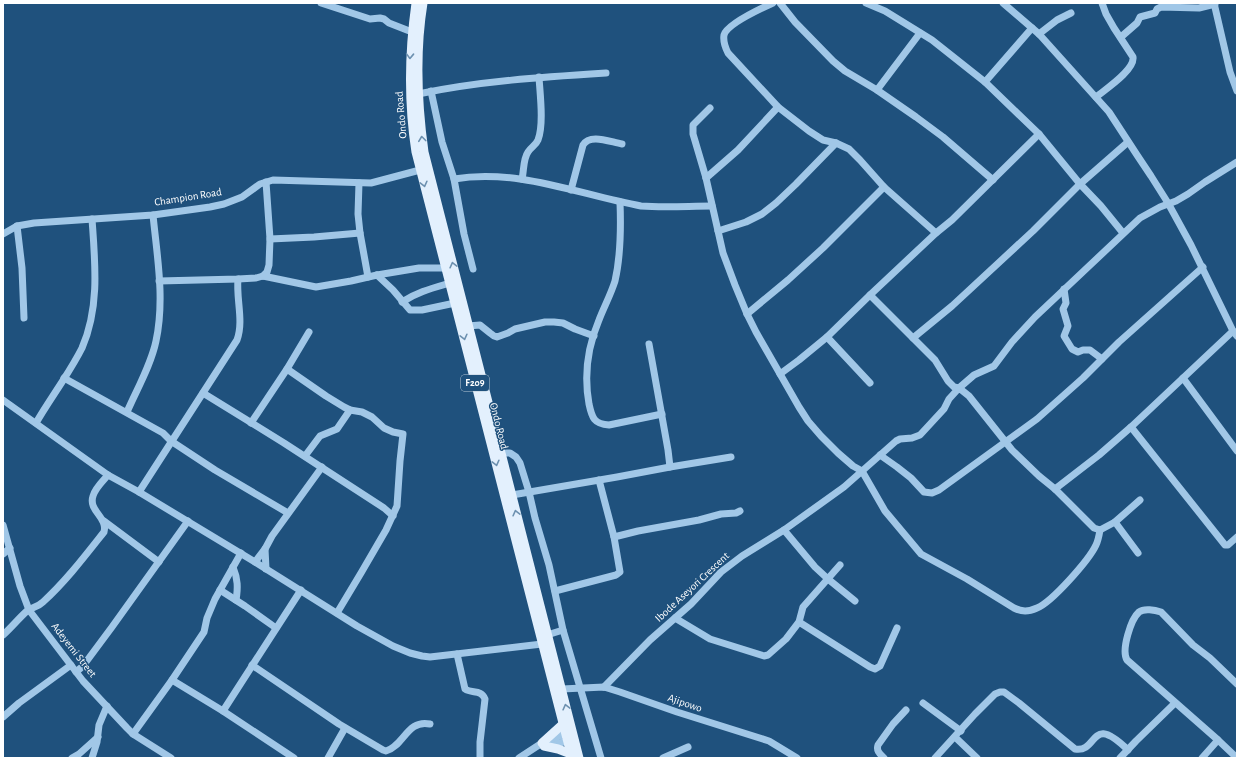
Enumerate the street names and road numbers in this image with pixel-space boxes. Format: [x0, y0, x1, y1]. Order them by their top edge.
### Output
street label: Ondo Road [393, 91, 409, 139]
street label: Champion Road [153, 186, 223, 208]
road number: F209 [461, 375, 489, 391]
street label: Ondo Road [488, 402, 510, 451]
street label: Ibode Aseyori Crescent [653, 550, 731, 624]
street label: Adeyemi Street [49, 621, 99, 680]
street label: Ajipowo [666, 692, 704, 714]

